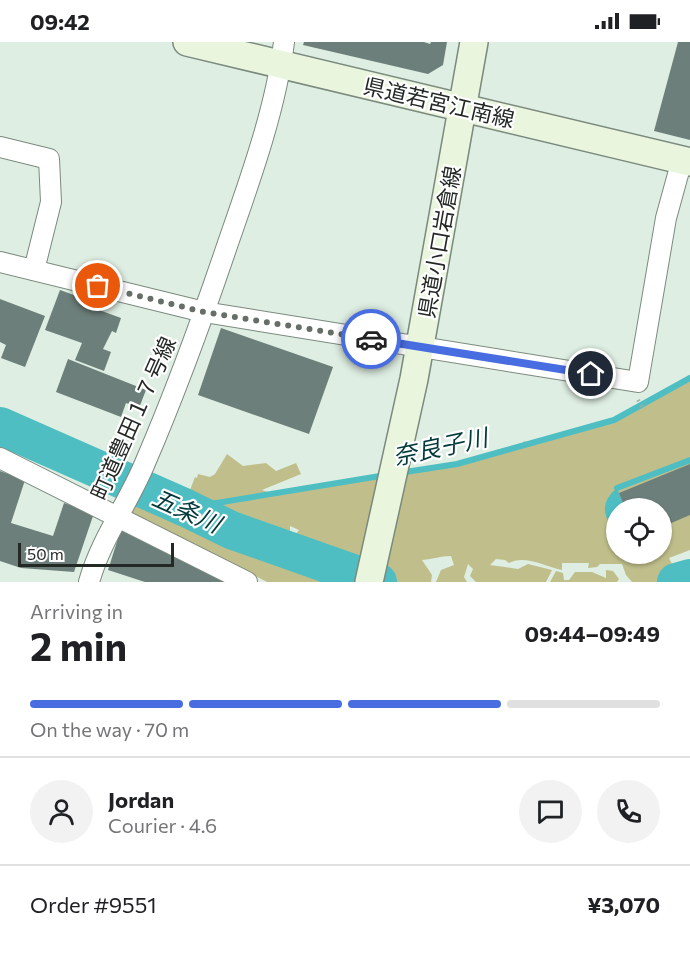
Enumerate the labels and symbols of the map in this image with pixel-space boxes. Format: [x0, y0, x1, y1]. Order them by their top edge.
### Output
street label: 県道若宮江南線 [361, 72, 517, 132]
street label: 県道小口岩倉線 [412, 164, 466, 320]
pin [72, 260, 123, 311]
courier [341, 309, 401, 369]
street label: 町道豊田１７号線 [85, 332, 181, 504]
pin [565, 348, 616, 399]
water label: 奈良子川 [390, 421, 493, 470]
water label: 五条川 [148, 482, 229, 539]
scale bar [18, 540, 174, 568]

